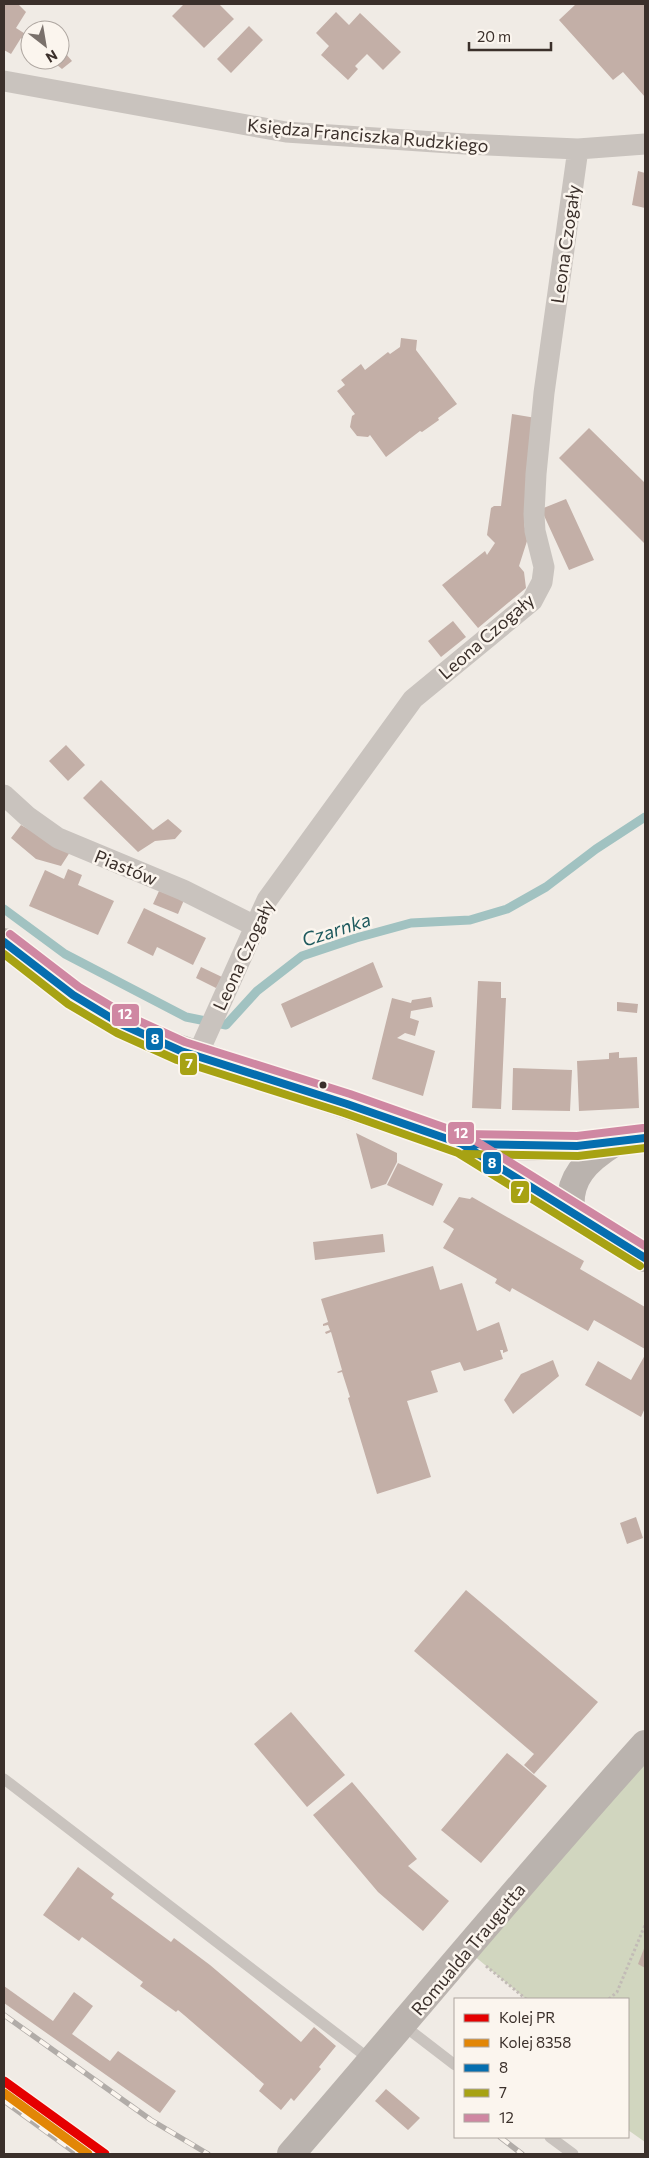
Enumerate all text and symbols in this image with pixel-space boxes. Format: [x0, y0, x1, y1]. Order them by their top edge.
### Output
north arrow [20, 20, 70, 70]
scale bar [469, 20, 552, 52]
text: 20 m [477, 27, 511, 45]
text: N [43, 47, 61, 67]
street label: Księdza Franciszka Rudzkiego [246, 113, 490, 157]
street label: Leona Czogały [546, 183, 584, 305]
street label: Leona Czogały [434, 588, 538, 684]
street label: Piastów [91, 845, 161, 889]
street label: Leona Czogały [208, 896, 278, 1014]
water label: Czarnka [299, 907, 373, 951]
line badge: 12 [111, 1003, 140, 1027]
text: 12 [118, 1005, 132, 1022]
line badge: 8 [145, 1027, 164, 1051]
text: 8 [151, 1030, 160, 1047]
line badge: 7 [179, 1052, 198, 1076]
text: 7 [185, 1054, 193, 1071]
unlabelled marker [318, 1080, 328, 1090]
line badge: 12 [447, 1121, 475, 1145]
text: 12 [454, 1124, 468, 1141]
line badge: 8 [482, 1151, 502, 1175]
text: 8 [488, 1154, 497, 1171]
line badge: 7 [510, 1180, 530, 1204]
text: 7 [516, 1182, 524, 1199]
street label: Romualda Traugutta [406, 1878, 530, 2020]
legend [454, 1998, 629, 2138]
text: Kolej PR [499, 2008, 555, 2026]
text: Kolej 8358 [499, 2033, 571, 2051]
text: 8 [499, 2058, 508, 2076]
text: 7 [499, 2083, 507, 2101]
text: 12 [499, 2108, 514, 2126]

